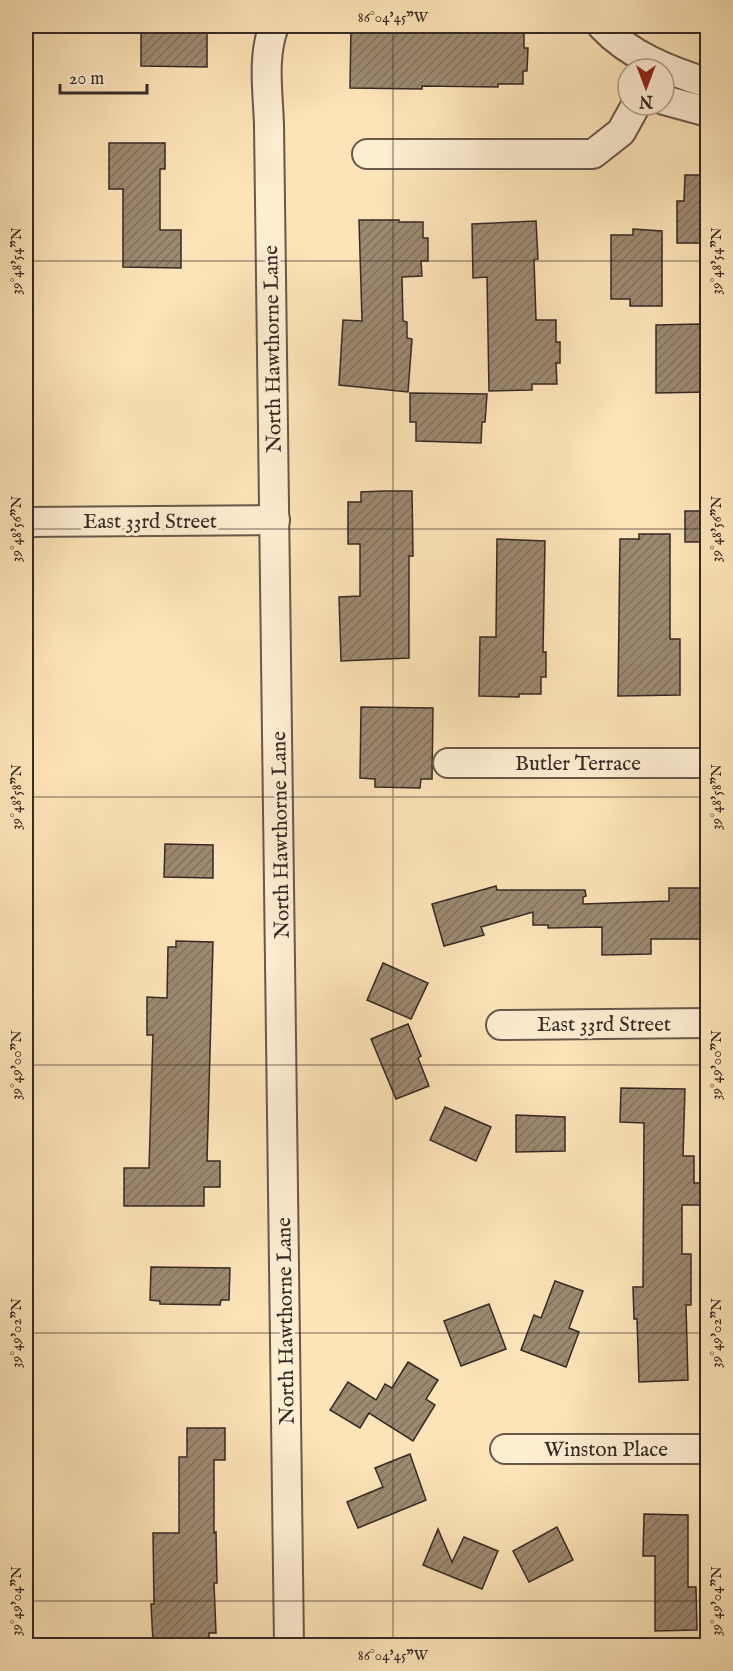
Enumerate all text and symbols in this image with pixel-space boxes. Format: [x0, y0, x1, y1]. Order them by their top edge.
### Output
text: 86°04'45"W [358, 8, 429, 27]
scale bar [60, 57, 147, 95]
north arrow [616, 57, 676, 117]
text: 20 m [69, 68, 104, 91]
text: N [639, 90, 654, 110]
text: 39°48'54"N [7, 227, 26, 295]
text: 39°48'54"N [707, 227, 726, 295]
street label: North Hawthorne Lane [258, 245, 289, 453]
text: 39°48'56"N [7, 496, 26, 562]
text: 39°48'56"N [707, 496, 726, 562]
street label: East 33rd Street [83, 509, 217, 536]
street label: North Hawthorne Lane [266, 731, 297, 939]
street label: Butler Terrace [515, 751, 641, 778]
text: 39°48'58"N [7, 764, 26, 830]
text: 39°48'58"N [707, 764, 726, 830]
street label: East 33rd Street [537, 1012, 671, 1039]
text: 39°49'00"N [7, 1030, 26, 1100]
text: 39°49'00"N [707, 1030, 726, 1100]
street label: North Hawthorne Lane [271, 1217, 302, 1425]
text: 39°49'02"N [7, 1298, 26, 1368]
text: 39°49'02"N [707, 1298, 726, 1368]
street label: Winston Place [544, 1437, 668, 1464]
text: 39°49'04"N [7, 1566, 26, 1636]
text: 39°49'04"N [707, 1566, 726, 1636]
text: 86°04'45"W [358, 1646, 429, 1665]

